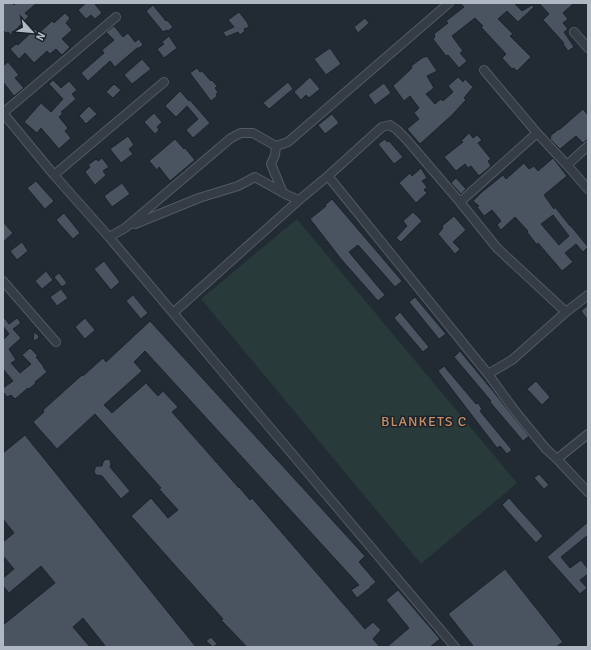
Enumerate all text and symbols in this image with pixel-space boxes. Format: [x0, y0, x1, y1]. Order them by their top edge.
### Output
north arrow [12, 12, 52, 52]
text: N [33, 30, 48, 43]
district label: BLANKETS C [381, 413, 467, 430]

